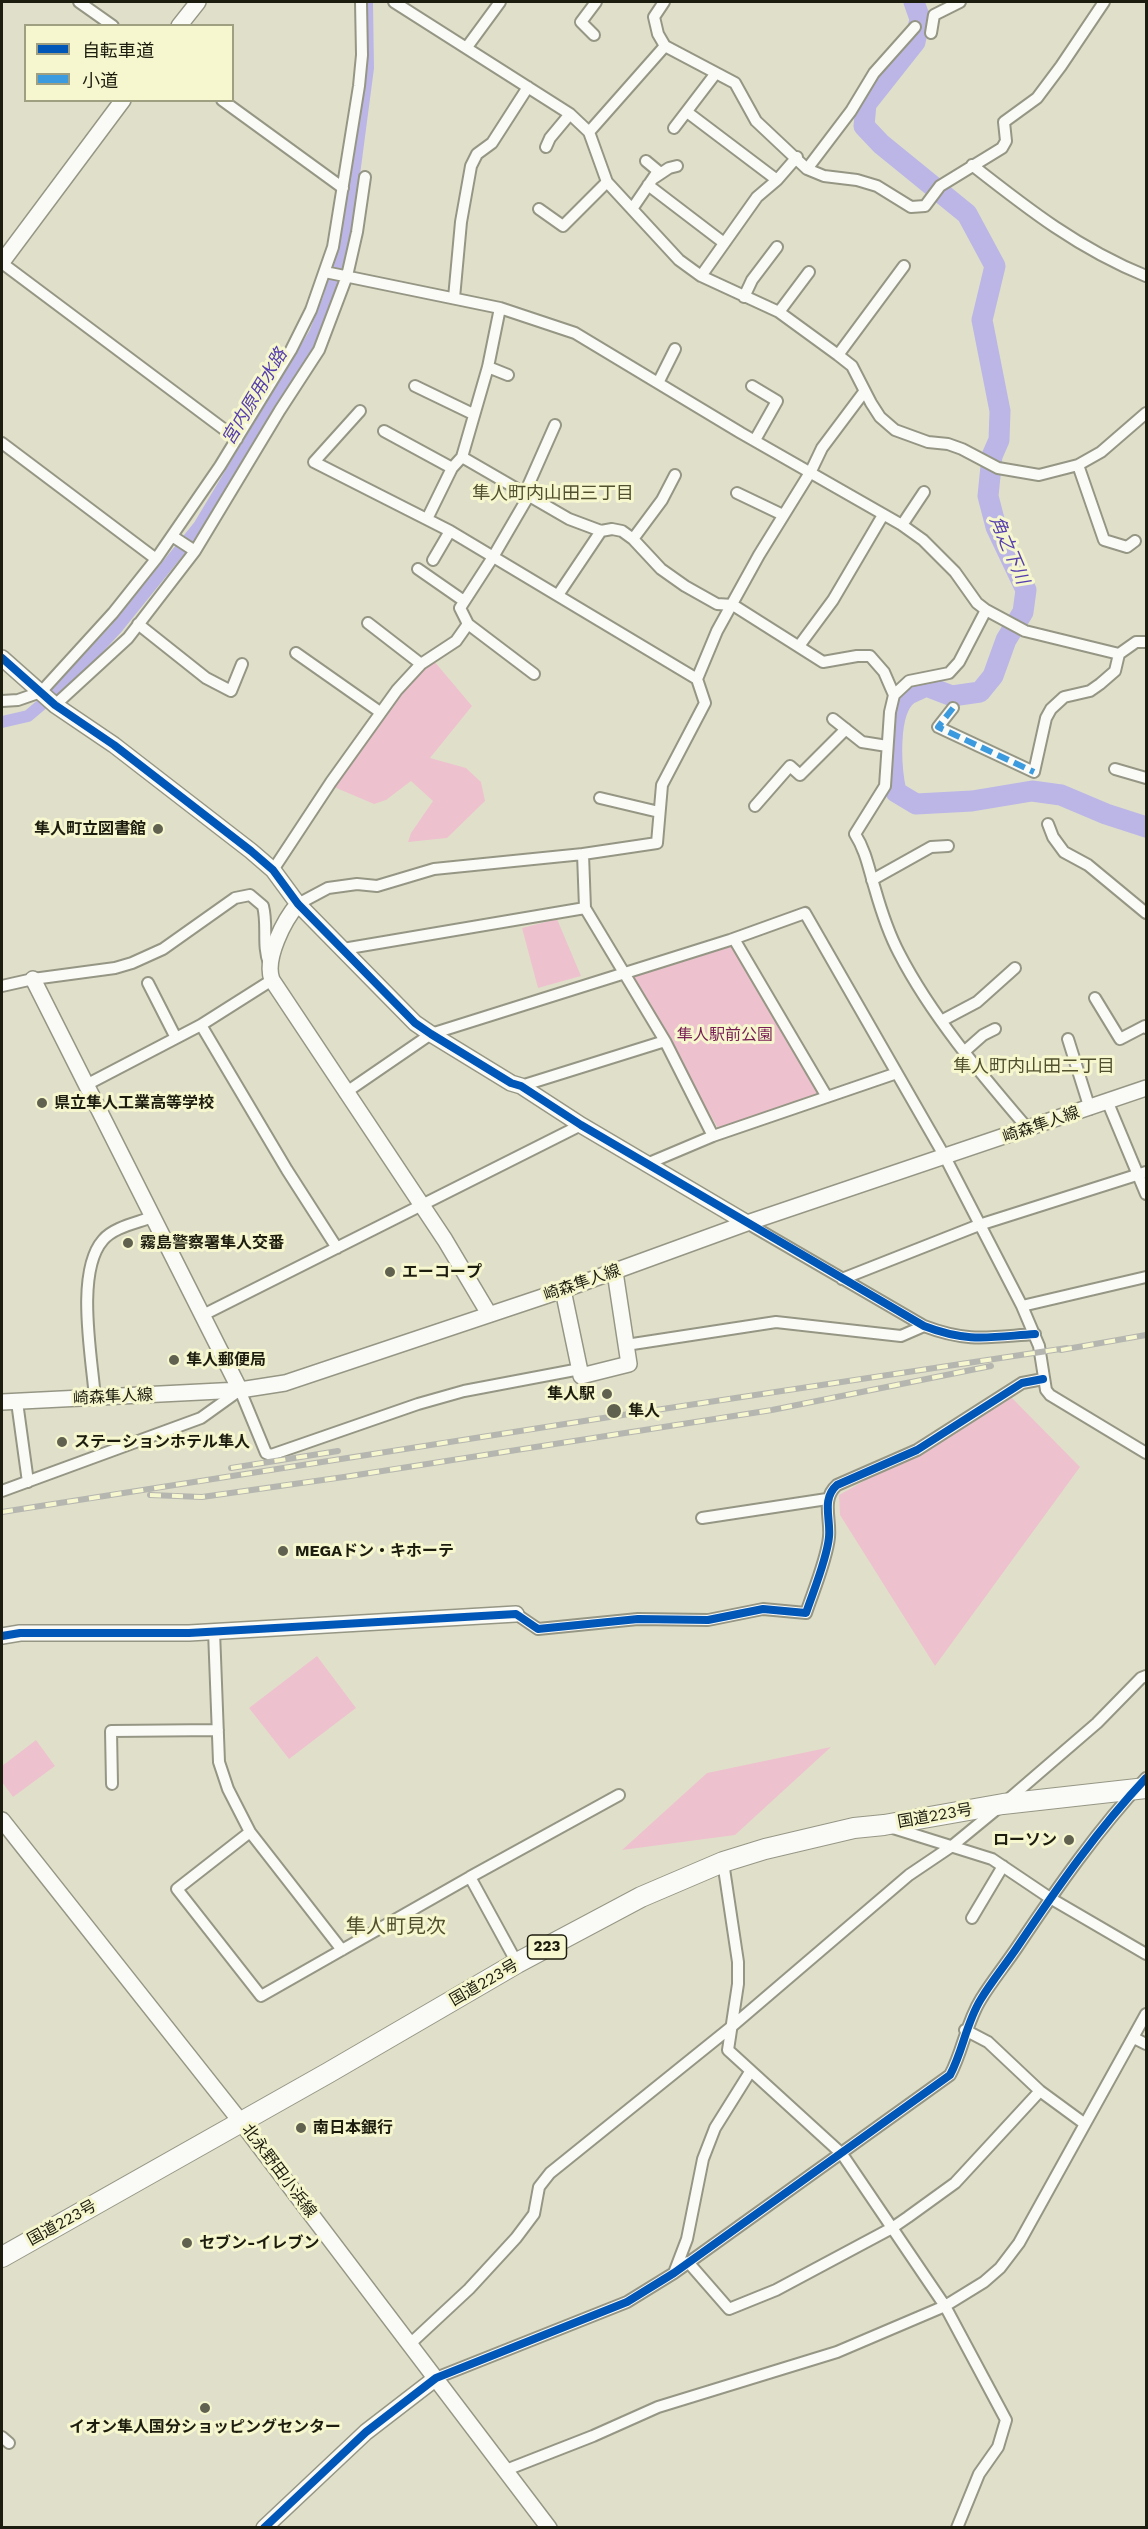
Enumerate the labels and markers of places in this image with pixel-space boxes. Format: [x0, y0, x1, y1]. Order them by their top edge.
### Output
place label: 隼人町立図書館 [34, 819, 146, 839]
marker: 隼人町立図書館 [151, 822, 165, 836]
place label: 県立隼人工業高等学校 [54, 1093, 214, 1113]
marker: 県立隼人工業高等学校 [35, 1096, 49, 1110]
place label: 霧島警察署隼人交番 [140, 1233, 284, 1253]
marker: 霧島警察署隼人交番 [121, 1236, 135, 1250]
place label: エーコープ [402, 1262, 482, 1282]
marker: エーコープ [383, 1265, 397, 1279]
place label: 隼人郵便局 [186, 1350, 266, 1370]
marker: 隼人郵便局 [167, 1353, 181, 1367]
place label: 隼人駅 [547, 1384, 595, 1404]
marker: 隼人駅 [600, 1387, 614, 1401]
place label: 隼人 [628, 1401, 660, 1421]
marker: 隼人 [605, 1402, 623, 1420]
place label: ステーションホテル隼人 [74, 1432, 250, 1452]
marker: ステーションホテル隼人 [55, 1435, 69, 1449]
place label: MEGAドン・キホーテ [295, 1541, 454, 1561]
marker: MEGAドン・キホーテ [276, 1544, 290, 1558]
place label: ローソン [993, 1830, 1057, 1850]
marker: ローソン [1062, 1833, 1076, 1847]
place label: 南日本銀行 [313, 2118, 393, 2138]
marker: 南日本銀行 [294, 2121, 308, 2135]
place label: セブン-イレブン [199, 2233, 319, 2253]
marker: セブン-イレブン [180, 2236, 194, 2250]
marker: イオン隼人国分ショッピングセンター [198, 2401, 212, 2415]
place label: イオン隼人国分ショッピングセンター [69, 2417, 341, 2437]

